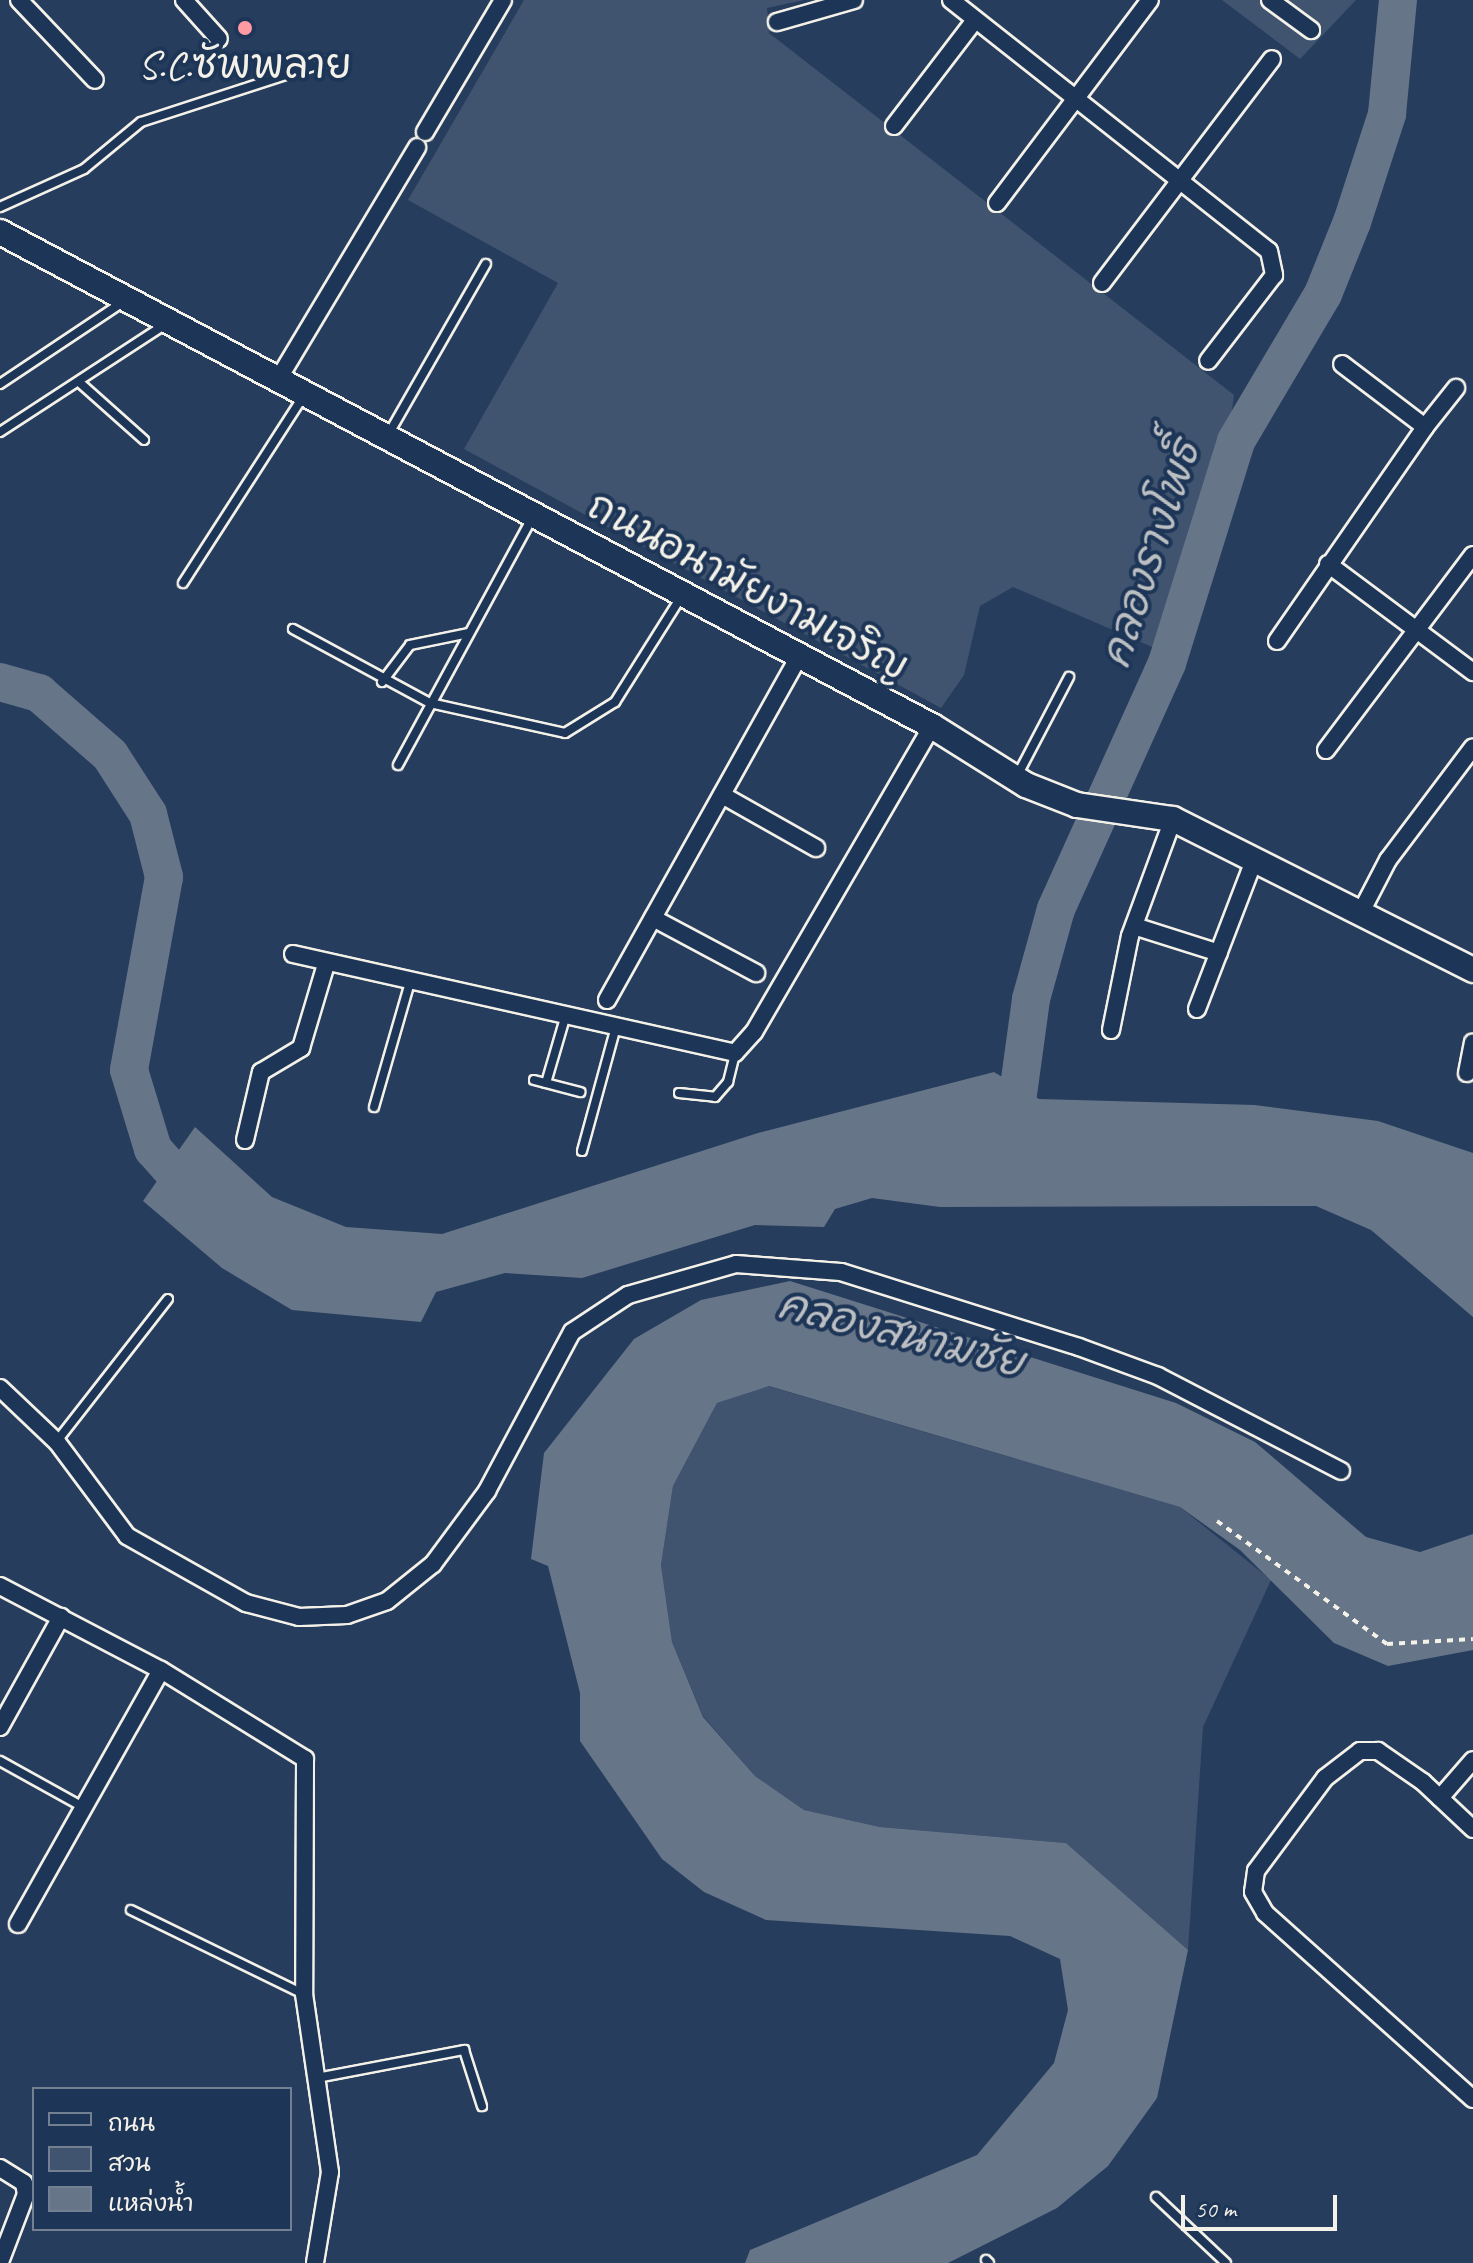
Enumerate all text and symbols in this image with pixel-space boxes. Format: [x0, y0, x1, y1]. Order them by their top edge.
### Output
marker: S.C.ซัพพลาย [236, 19, 254, 37]
place label: S.C.ซัพพลาย [138, 41, 352, 89]
water label: คลองรางโพธิ์ [1091, 434, 1211, 674]
street label: ถนนอนามัยงามเจริญ [580, 481, 916, 691]
water label: คลองสนามชัย [773, 1279, 1029, 1389]
legend [32, 2087, 292, 2231]
text: ถนน [108, 2108, 155, 2138]
text: สวน [108, 2148, 151, 2178]
scale bar [1185, 2179, 1341, 2229]
text: แหล่งน้ำ [108, 2188, 194, 2218]
text: 50 m [1195, 2194, 1236, 2224]

